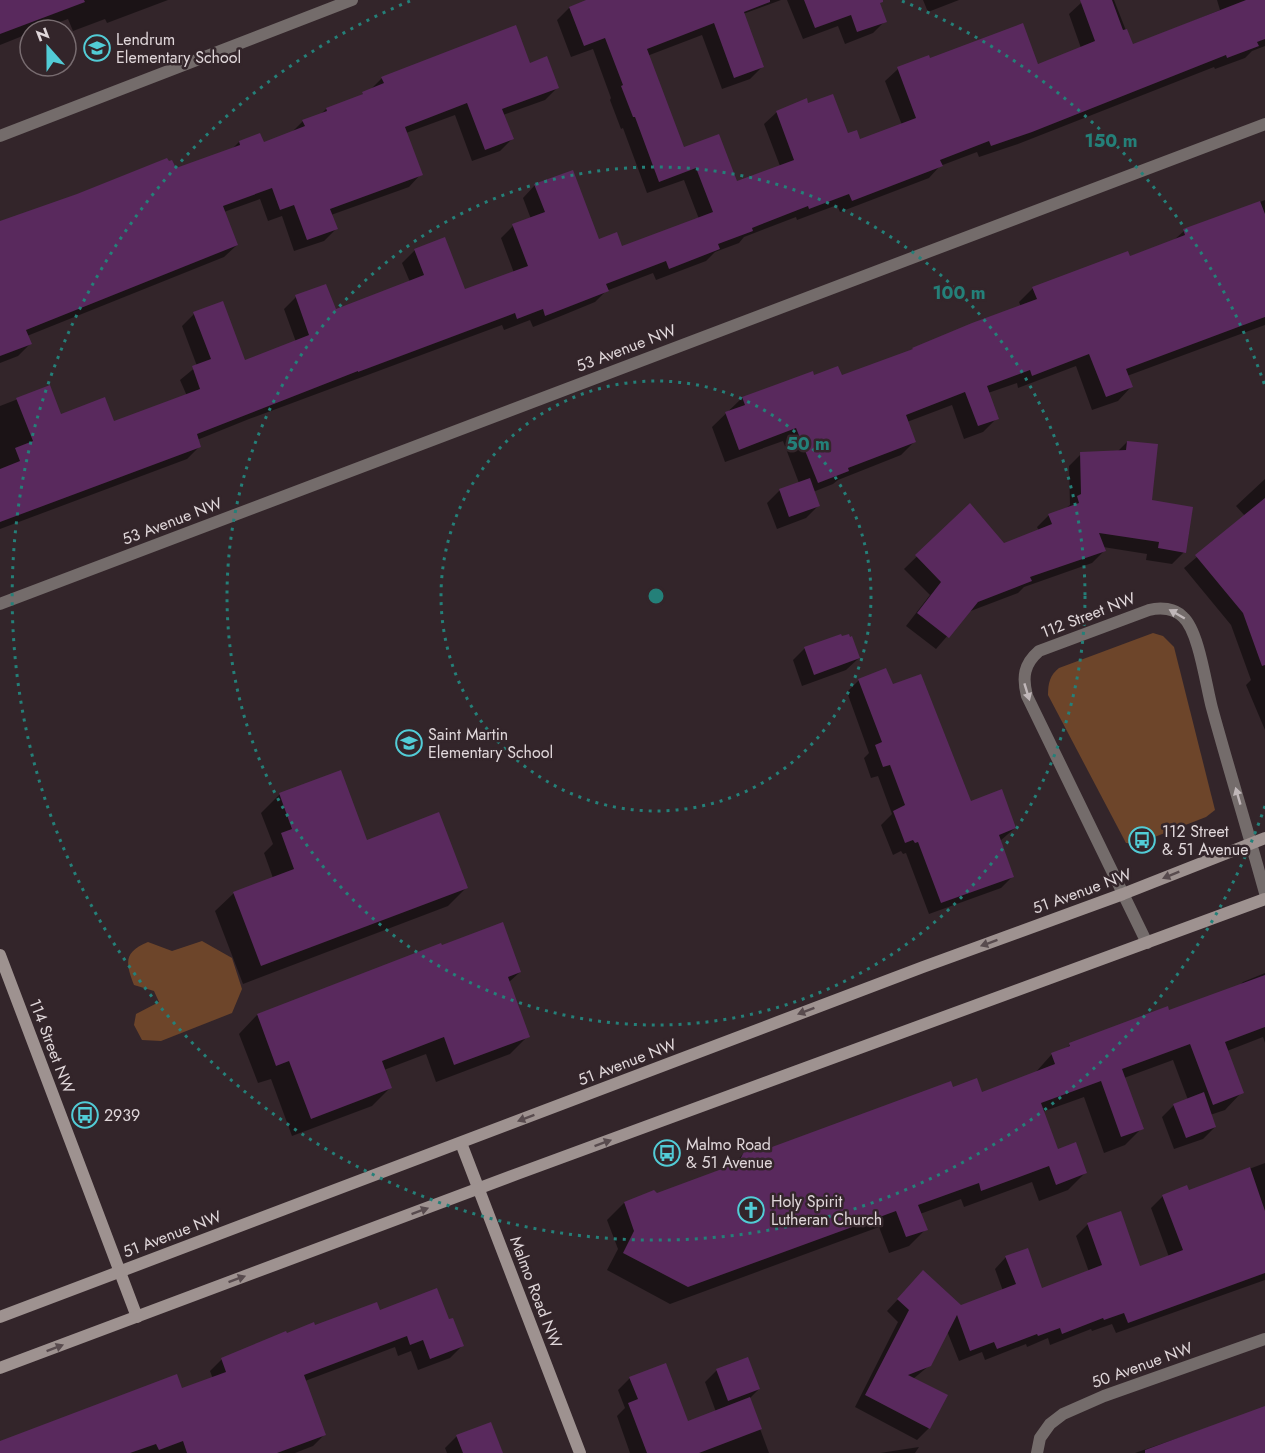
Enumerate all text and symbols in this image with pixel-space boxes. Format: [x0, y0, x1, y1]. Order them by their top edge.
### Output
north arrow [18, 18, 78, 78]
text: N [33, 21, 53, 47]
place label: Lendrum Elementary School [116, 28, 241, 69]
school or university icon: Lendrum Elementary School [82, 33, 112, 63]
text: 150 m [1085, 128, 1137, 154]
text: 100 m [932, 280, 986, 306]
street label: 53 Avenue NW [573, 318, 679, 378]
text: 50 m [786, 431, 830, 457]
street label: 53 Avenue NW [119, 491, 225, 551]
centre of rings [646, 586, 666, 606]
street label: 112 Street NW [1037, 586, 1139, 644]
one-way arrow [1169, 609, 1185, 620]
one-way arrow [1023, 683, 1032, 701]
place label: Saint Martin Elementary School [428, 723, 553, 764]
school or university icon: Saint Martin Elementary School [394, 728, 424, 758]
one-way arrow [1233, 787, 1242, 805]
place label: 112 Street & 51 Avenue [1162, 820, 1248, 861]
bus stop icon: 112 Street & 51 Avenue [1127, 825, 1157, 855]
street label: 51 Avenue NW [1029, 862, 1135, 920]
one-way arrow [1162, 870, 1180, 880]
one-way arrow [980, 939, 998, 948]
street label: 114 Street NW [23, 995, 81, 1097]
one-way arrow [797, 1007, 815, 1017]
street label: 51 Avenue NW [574, 1033, 680, 1091]
bus stop icon: 2939 [70, 1100, 100, 1130]
place label: 2939 [104, 1104, 140, 1127]
one-way arrow [517, 1114, 535, 1123]
place label: Malmo Road & 51 Avenue [686, 1133, 772, 1174]
one-way arrow [594, 1138, 612, 1147]
bus stop icon: Malmo Road & 51 Avenue [652, 1138, 682, 1168]
place label: Holy Spirit Lutheran Church [771, 1190, 882, 1231]
church icon: Holy Spirit Lutheran Church [736, 1195, 766, 1225]
street label: 51 Avenue NW [119, 1205, 225, 1263]
one-way arrow [411, 1206, 429, 1215]
street label: Malmo Road NW [504, 1233, 568, 1351]
one-way arrow [229, 1274, 247, 1284]
street label: 50 Avenue NW [1088, 1336, 1196, 1394]
one-way arrow [46, 1342, 64, 1352]

